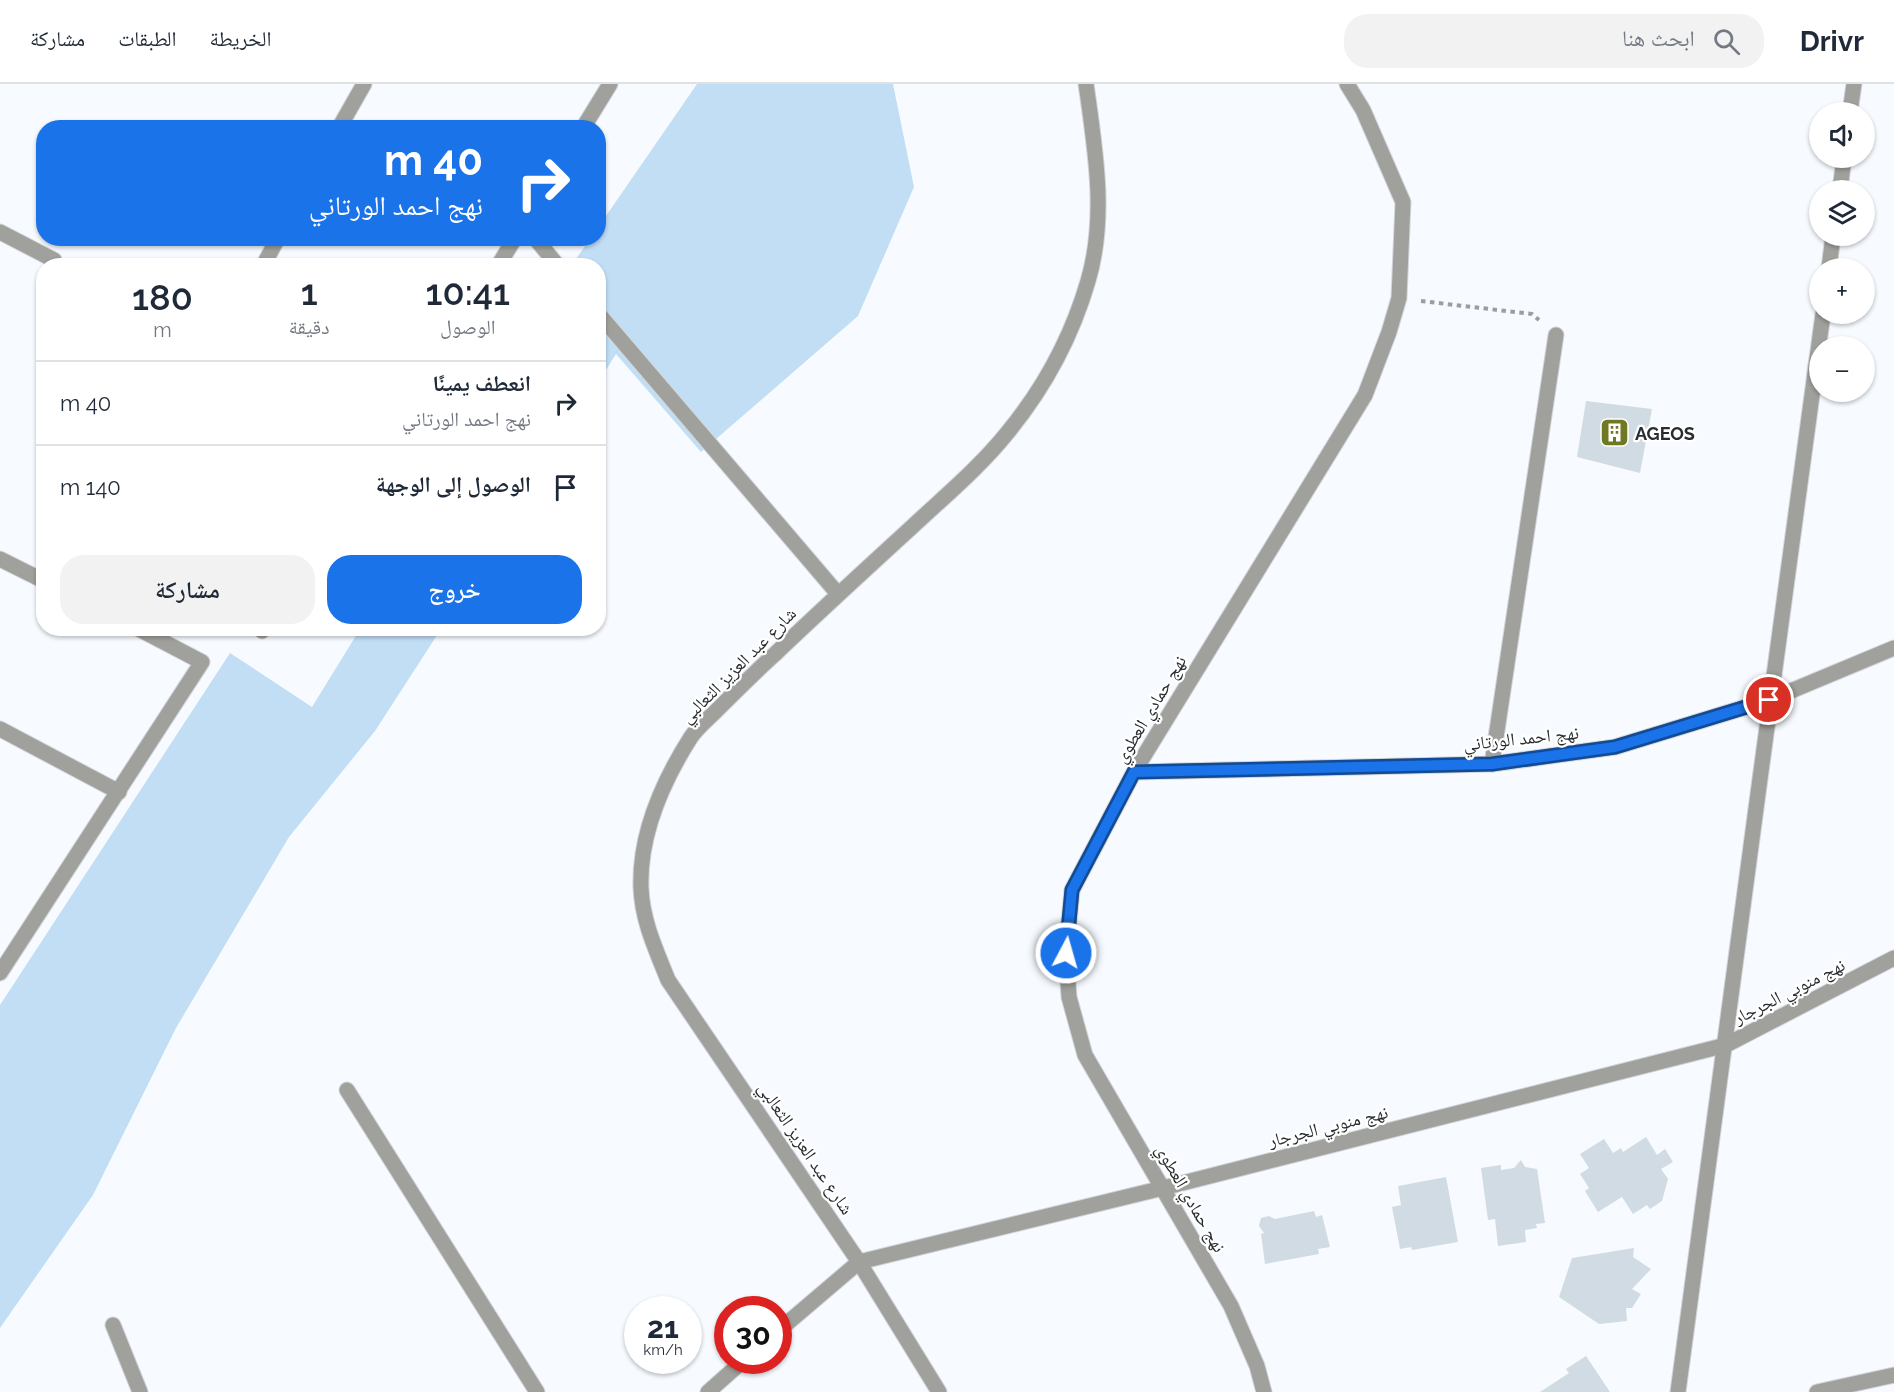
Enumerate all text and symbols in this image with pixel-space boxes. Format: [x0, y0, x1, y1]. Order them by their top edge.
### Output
search box [1344, 14, 1764, 68]
text: ابحث هنا [1622, 25, 1695, 51]
icon: search [1710, 25, 1743, 58]
text: Drivr [1800, 25, 1864, 58]
text: مشاركة [30, 26, 85, 51]
text: الطبقات [118, 26, 177, 51]
text: الخريطة [210, 26, 271, 51]
map controls [1809, 102, 1875, 402]
button: sound [1809, 102, 1875, 168]
text: 40 m [384, 136, 483, 185]
icon: right [504, 144, 582, 222]
button: layers [1809, 180, 1875, 246]
text: نهج احمد الورتاني [309, 190, 483, 221]
button: + [1809, 258, 1875, 324]
text: 1 [301, 271, 318, 313]
text: 10:41 [426, 271, 510, 313]
text: 180 [132, 276, 193, 318]
text: دقيقة [289, 315, 330, 339]
text: الوصول [440, 315, 495, 339]
text: m [153, 318, 172, 342]
button: − [1809, 336, 1875, 402]
text: انعطف يمينًا [432, 370, 531, 396]
icon: right [549, 387, 582, 420]
text: 40 m [60, 390, 111, 416]
text: نهج احمد الورتاني [402, 407, 531, 431]
building icon: AGEOS [1598, 417, 1630, 449]
place label: AGEOS [1635, 423, 1695, 444]
text: الوصول إلى الوجهة [376, 471, 531, 497]
icon: arrive [549, 471, 582, 504]
text: 140 m [60, 474, 121, 500]
button: مشاركة [60, 555, 315, 624]
button: خروج [327, 555, 582, 624]
street label: شارع عبد العزيز الثعالبي [676, 603, 804, 731]
street label: نهج حمادي العطوي [1110, 652, 1194, 769]
pin [1743, 674, 1794, 725]
icon: arrive [1752, 683, 1785, 716]
street label: نهج احمد الورتاني [1462, 721, 1580, 759]
position arrow [1034, 921, 1098, 985]
street label: نهج منوبي الجرجار [1729, 954, 1850, 1033]
street label: شارع عبد العزيز الثعالبي [750, 1078, 858, 1221]
street label: نهج منوبي الجرجار [1265, 1101, 1391, 1156]
street label: نهج حمادي العطوي [1148, 1140, 1230, 1258]
speed limit sign: 30 [714, 1296, 792, 1374]
text: 21 [647, 1310, 679, 1345]
text: km/h [643, 1341, 683, 1359]

